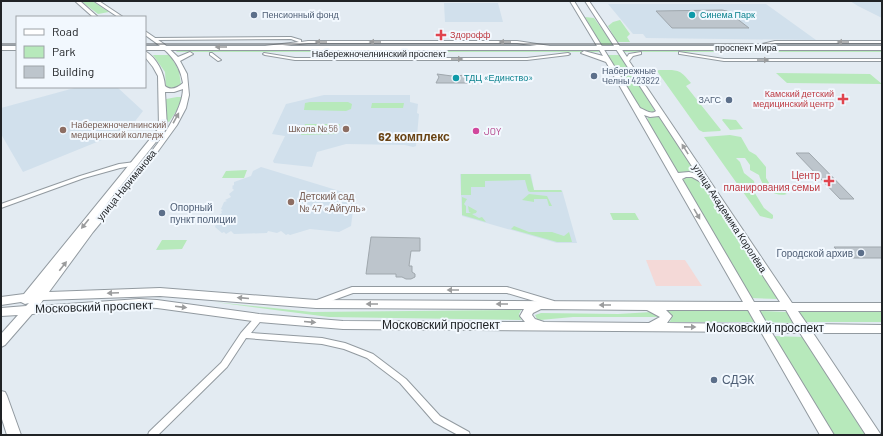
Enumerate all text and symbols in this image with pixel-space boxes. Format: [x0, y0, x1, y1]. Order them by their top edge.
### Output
place label: Пенсионный фонд [262, 9, 340, 20]
place label: Синема Парк [700, 9, 755, 20]
marker: Пенсионный фонд [249, 10, 259, 20]
marker: Синема Парк [687, 10, 697, 20]
legend [16, 16, 146, 88]
text: Road [52, 24, 79, 38]
marker: Здорофф [435, 29, 447, 41]
place label: Здорофф [450, 29, 491, 40]
one-way arrow [314, 39, 327, 45]
one-way arrow [368, 39, 381, 45]
one-way arrow [498, 39, 511, 45]
one-way arrow [836, 39, 849, 45]
street label: проспект Мира [715, 42, 777, 53]
text: Park [52, 44, 76, 58]
one-way arrow [214, 44, 227, 50]
street label: Набережночелнинский проспект [312, 48, 446, 59]
one-way arrow [451, 56, 464, 62]
one-way arrow [757, 57, 770, 63]
text: Building [52, 64, 94, 78]
place label: Набережные Челны 423822 [602, 65, 660, 86]
marker: Набережные Челны 423822 [589, 71, 599, 81]
place label: ТДЦ «Единство» [464, 72, 533, 83]
marker: ТДЦ «Единство» [451, 73, 461, 83]
place label: Камский детский медицинский центр [753, 88, 834, 109]
marker: Камский детский медицинский центр [837, 93, 849, 105]
place label: ЗАГС [699, 94, 721, 105]
marker: ЗАГС [724, 95, 734, 105]
one-way arrow [173, 113, 180, 124]
place label: Набережночелнинский медицинский колледж [71, 119, 166, 140]
place label: Школа № 56 [288, 123, 338, 134]
marker: Школа № 56 [341, 124, 351, 134]
marker: Набережночелнинский медицинский колледж [58, 125, 68, 135]
place label: JOY [484, 125, 502, 137]
marker: JOY [471, 126, 481, 136]
district label: 62 комплекс [378, 129, 450, 143]
one-way arrow [681, 144, 689, 154]
street label: улица Нариманова [94, 147, 159, 223]
street label: улица Академика Королёва [690, 162, 770, 275]
place label: Центр планирования семьи [723, 169, 820, 193]
marker: Центр планирования семьи [823, 175, 835, 187]
place label: Детский сад № 47 «Айгуль» [299, 190, 366, 214]
marker: Детский сад № 47 «Айгуль» [286, 197, 296, 207]
place label: Опорный пункт полиции [170, 201, 236, 225]
marker: Опорный пункт полиции [157, 208, 167, 218]
one-way arrow [693, 208, 700, 220]
one-way arrow [81, 219, 90, 230]
place label: Городской архив [776, 247, 853, 259]
marker: Городской архив [856, 248, 866, 258]
one-way arrow [58, 260, 67, 271]
one-way arrow [446, 287, 459, 293]
one-way arrow [107, 290, 119, 297]
one-way arrow [237, 294, 249, 301]
street label: Московский проспект [35, 297, 154, 316]
one-way arrow [365, 301, 378, 307]
one-way arrow [495, 301, 508, 307]
one-way arrow [598, 302, 611, 308]
one-way arrow [174, 303, 187, 310]
street label: Московский проспект [382, 317, 501, 332]
one-way arrow [303, 319, 316, 326]
street label: Московский проспект [706, 320, 825, 335]
one-way arrow [684, 324, 697, 330]
place label: СДЭК [722, 372, 754, 387]
marker: СДЭК [709, 375, 719, 385]

